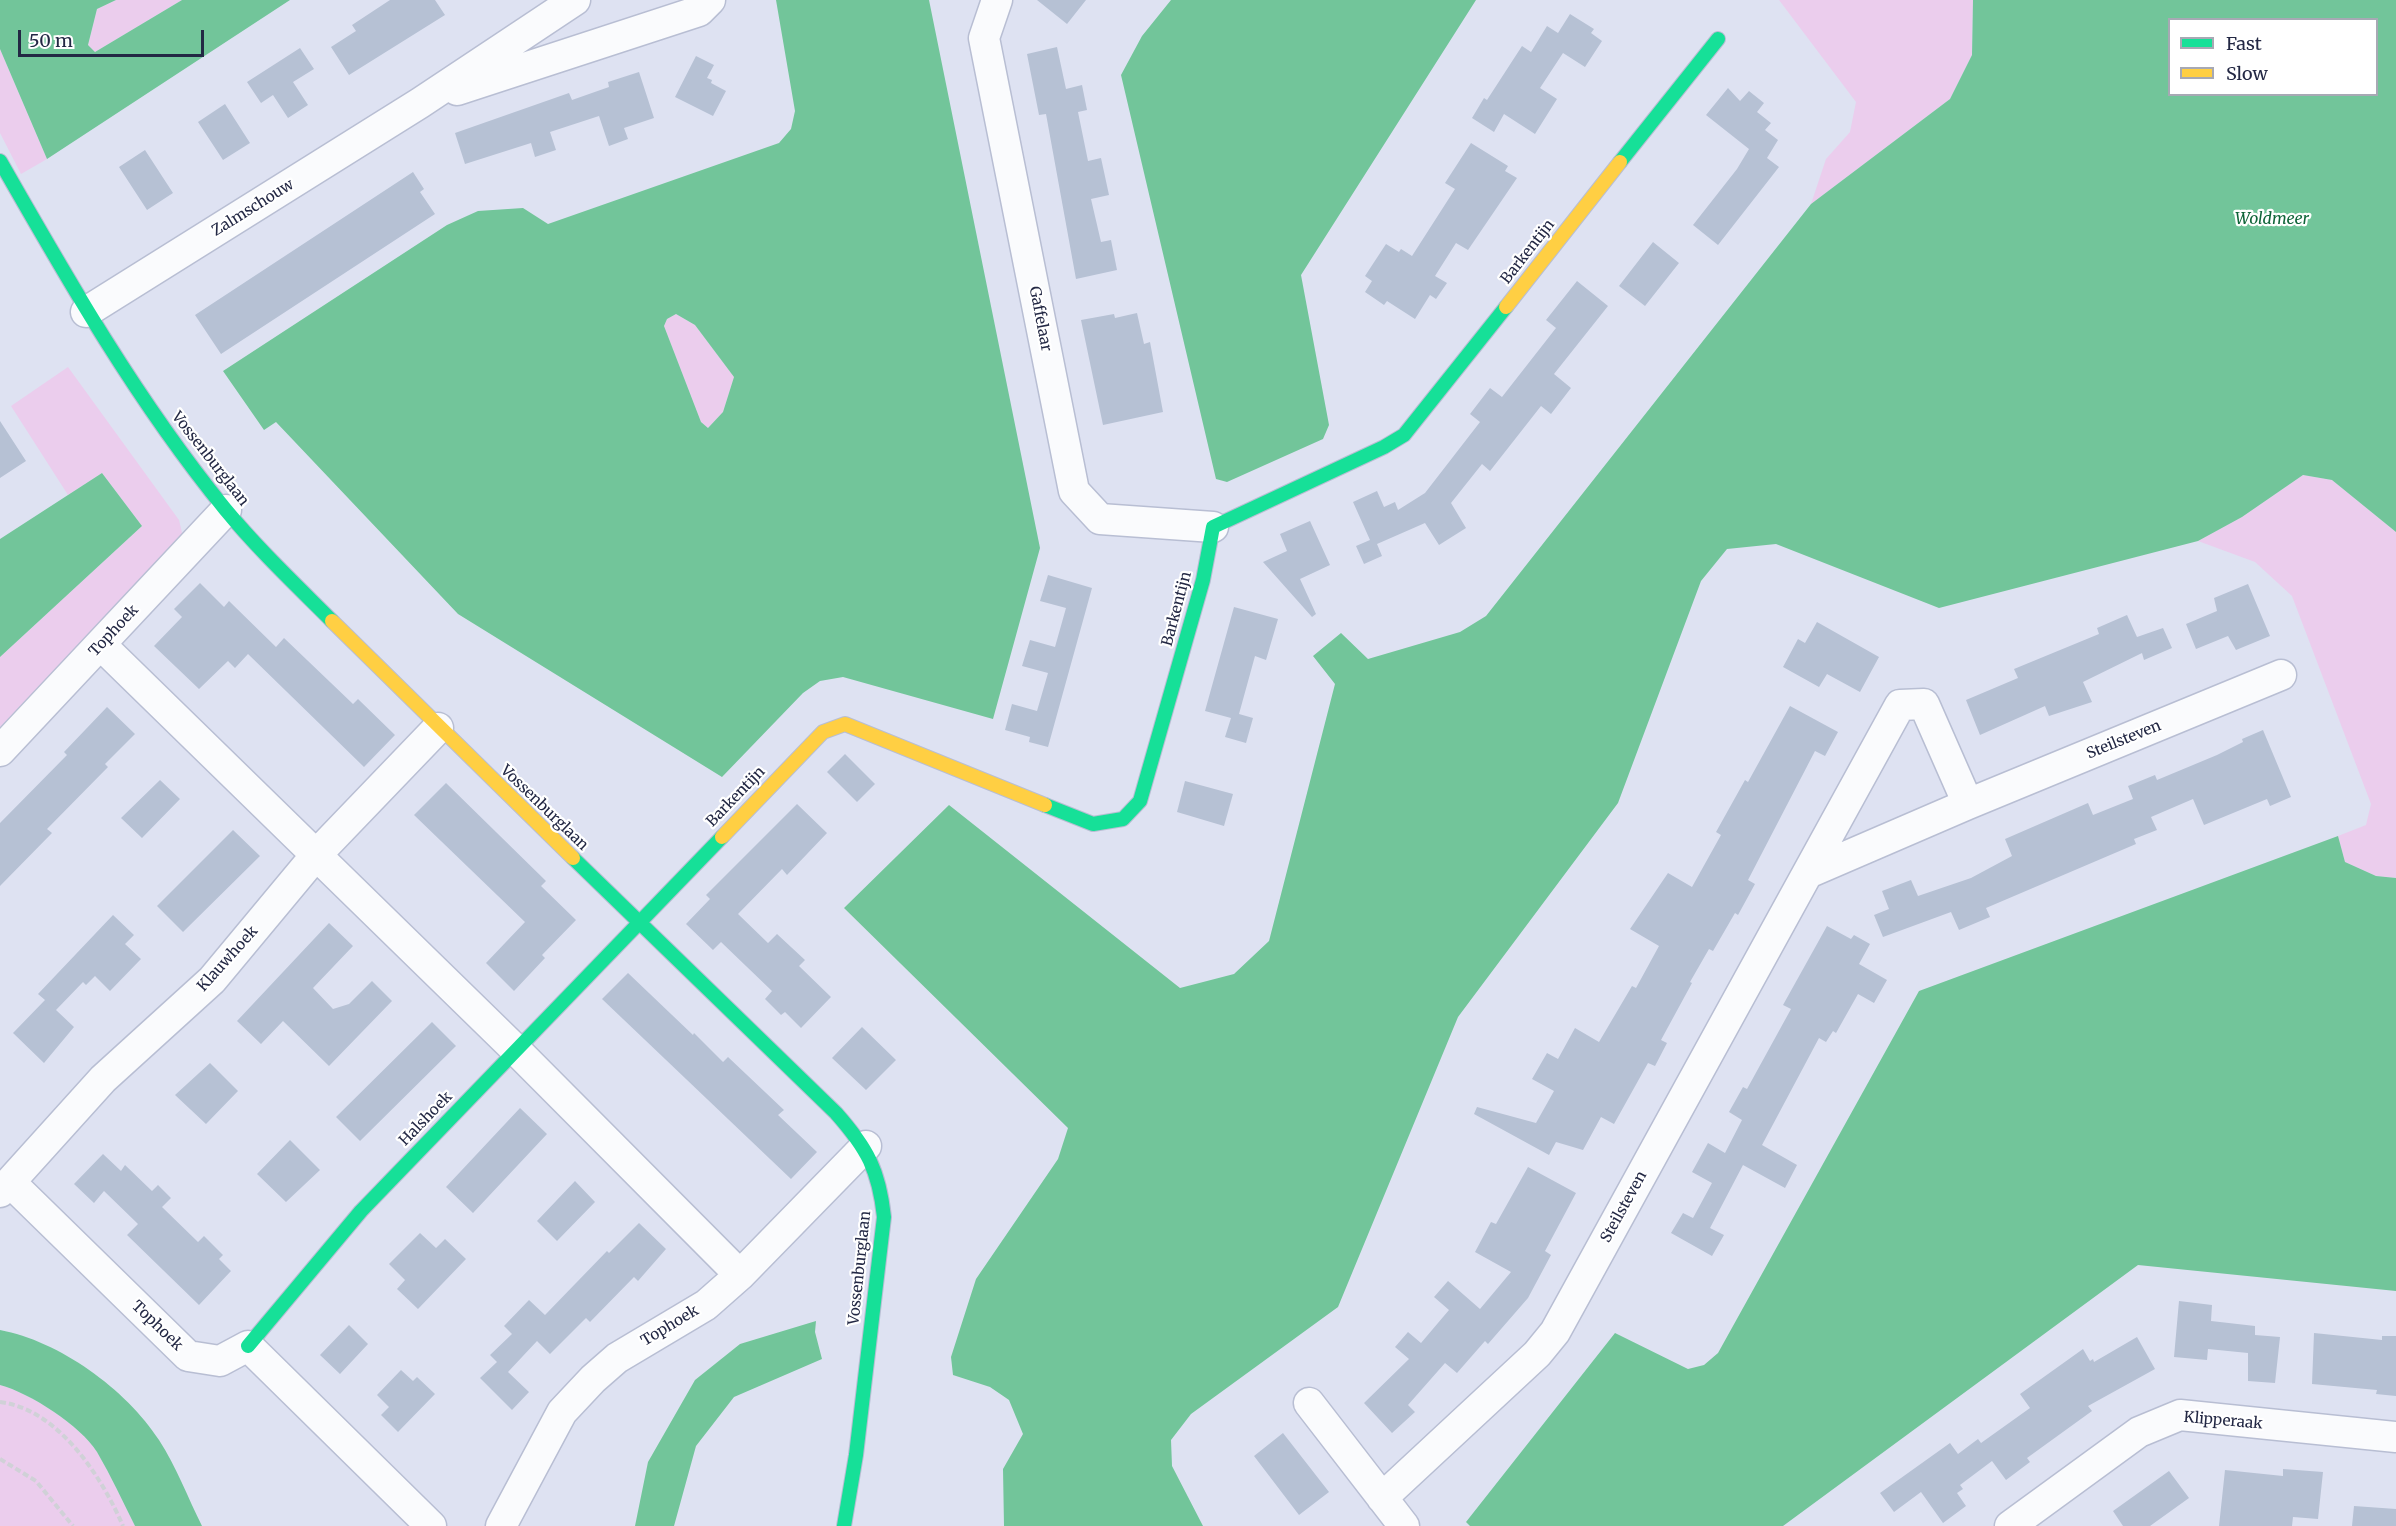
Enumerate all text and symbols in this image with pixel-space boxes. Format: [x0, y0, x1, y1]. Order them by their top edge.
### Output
scale bar [21, 18, 207, 56]
legend [2168, 18, 2378, 96]
text: 50 m [29, 29, 73, 52]
text: Fast [2226, 32, 2262, 55]
text: Slow [2226, 62, 2268, 85]
street label: Zalmschouw [209, 176, 297, 240]
water label: Woldmeer [2235, 209, 2309, 229]
street label: Barkentijn [1497, 216, 1559, 288]
street label: Gaffelaar [1025, 285, 1055, 353]
street label: Vossenburglaan [168, 408, 252, 510]
street label: Barkentijn [1158, 570, 1196, 648]
street label: Tophoek [86, 601, 142, 661]
street label: Steilsteven [2084, 717, 2164, 763]
street label: Vossenburglaan [496, 762, 592, 854]
street label: Barkentijn [703, 763, 769, 831]
street label: Klauwhoek [194, 923, 262, 995]
street label: Halshoek [396, 1088, 456, 1150]
street label: Steilsteven [1597, 1168, 1651, 1246]
street label: Vossenburglaan [845, 1210, 875, 1326]
street label: Tophoek [128, 1297, 186, 1355]
street label: Tophoek [638, 1302, 702, 1350]
street label: Klipperaak [2183, 1409, 2263, 1433]

